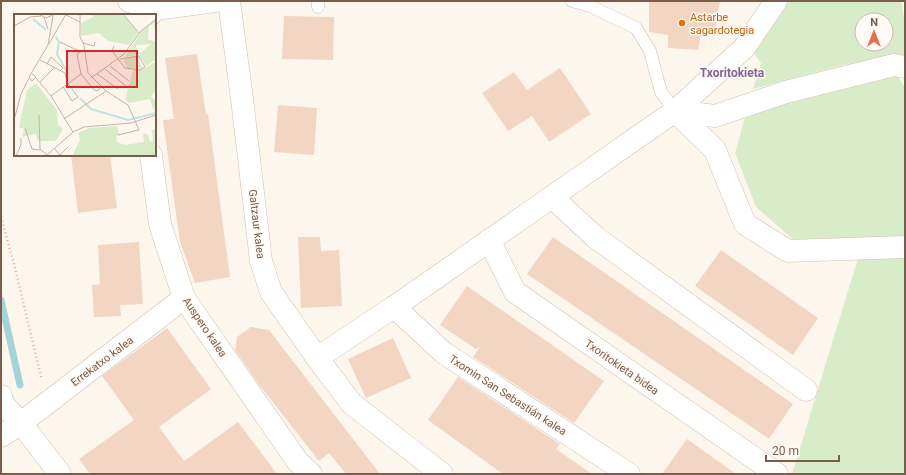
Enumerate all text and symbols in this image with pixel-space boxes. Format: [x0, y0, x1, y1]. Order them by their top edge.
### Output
place label: Astarbe sagardotegia [690, 11, 754, 37]
north arrow [854, 12, 894, 52]
inset map [14, 14, 156, 156]
text: N [870, 16, 878, 29]
marker: Astarbe sagardotegia [677, 18, 687, 28]
district label: Txoritokieta [700, 66, 765, 80]
street label: Galtzaur kalea [246, 189, 267, 259]
street label: Auspero kalea [180, 295, 229, 360]
street label: Errekatxo kalea [68, 334, 136, 389]
street label: Txoritokieta bidea [582, 337, 661, 398]
street label: Txomin San Sebastián kalea [447, 353, 569, 438]
scale bar [766, 437, 839, 463]
text: 20 m [772, 444, 799, 458]

